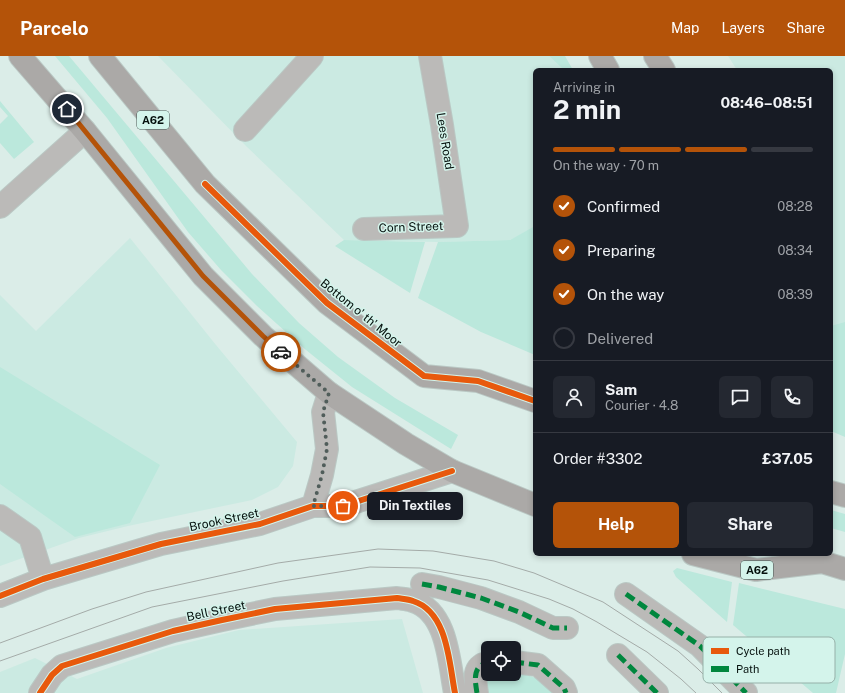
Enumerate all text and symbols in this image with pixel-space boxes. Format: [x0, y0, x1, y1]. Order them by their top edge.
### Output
text: Parcelo [20, 17, 89, 39]
text: Map [671, 20, 699, 36]
text: Layers [721, 20, 765, 36]
text: Share [787, 20, 825, 36]
text: Arriving in [553, 80, 615, 95]
pin [50, 92, 84, 126]
text: 2 min [553, 94, 621, 125]
text: 08:46–08:51 [720, 94, 813, 111]
icon: home [56, 98, 78, 120]
road number: A62 [137, 111, 169, 129]
street label: Lees Road [434, 111, 456, 171]
text: On the way · 70 m [553, 158, 659, 173]
icon: check [553, 195, 575, 217]
text: Confirmed [587, 198, 660, 215]
text: 08:28 [777, 199, 813, 214]
street label: Corn Street [378, 219, 444, 235]
icon: check [553, 239, 575, 261]
text: Preparing [587, 242, 656, 259]
text: 08:34 [777, 243, 813, 258]
street label: Bottom o' th' Moor [318, 276, 405, 350]
icon: check [553, 283, 575, 305]
text: On the way [587, 286, 664, 303]
text: 08:39 [778, 287, 813, 302]
text: Delivered [587, 330, 653, 347]
courier [261, 332, 301, 372]
icon: car [270, 341, 292, 363]
button: person [553, 376, 595, 418]
button: chat [719, 376, 761, 418]
button: phone [771, 376, 813, 418]
text: Sam [605, 381, 637, 398]
text: Courier · 4.8 [605, 398, 678, 413]
text: Order #3302 [553, 450, 642, 467]
text: £37.05 [762, 450, 813, 467]
pin [326, 489, 360, 523]
callout: Din Textiles [367, 492, 463, 520]
icon: bag [332, 495, 354, 517]
text: Din Textiles [379, 498, 451, 513]
button: Help [553, 502, 679, 548]
button: Share [687, 502, 813, 548]
street label: Brook Street [188, 506, 260, 534]
road number: A62 [741, 561, 773, 579]
street label: Bell Street [185, 598, 247, 624]
legend [703, 637, 835, 683]
map controls [481, 641, 521, 681]
button: locate [481, 641, 521, 681]
text: Cycle path [736, 645, 790, 657]
text: Path [736, 663, 759, 675]

